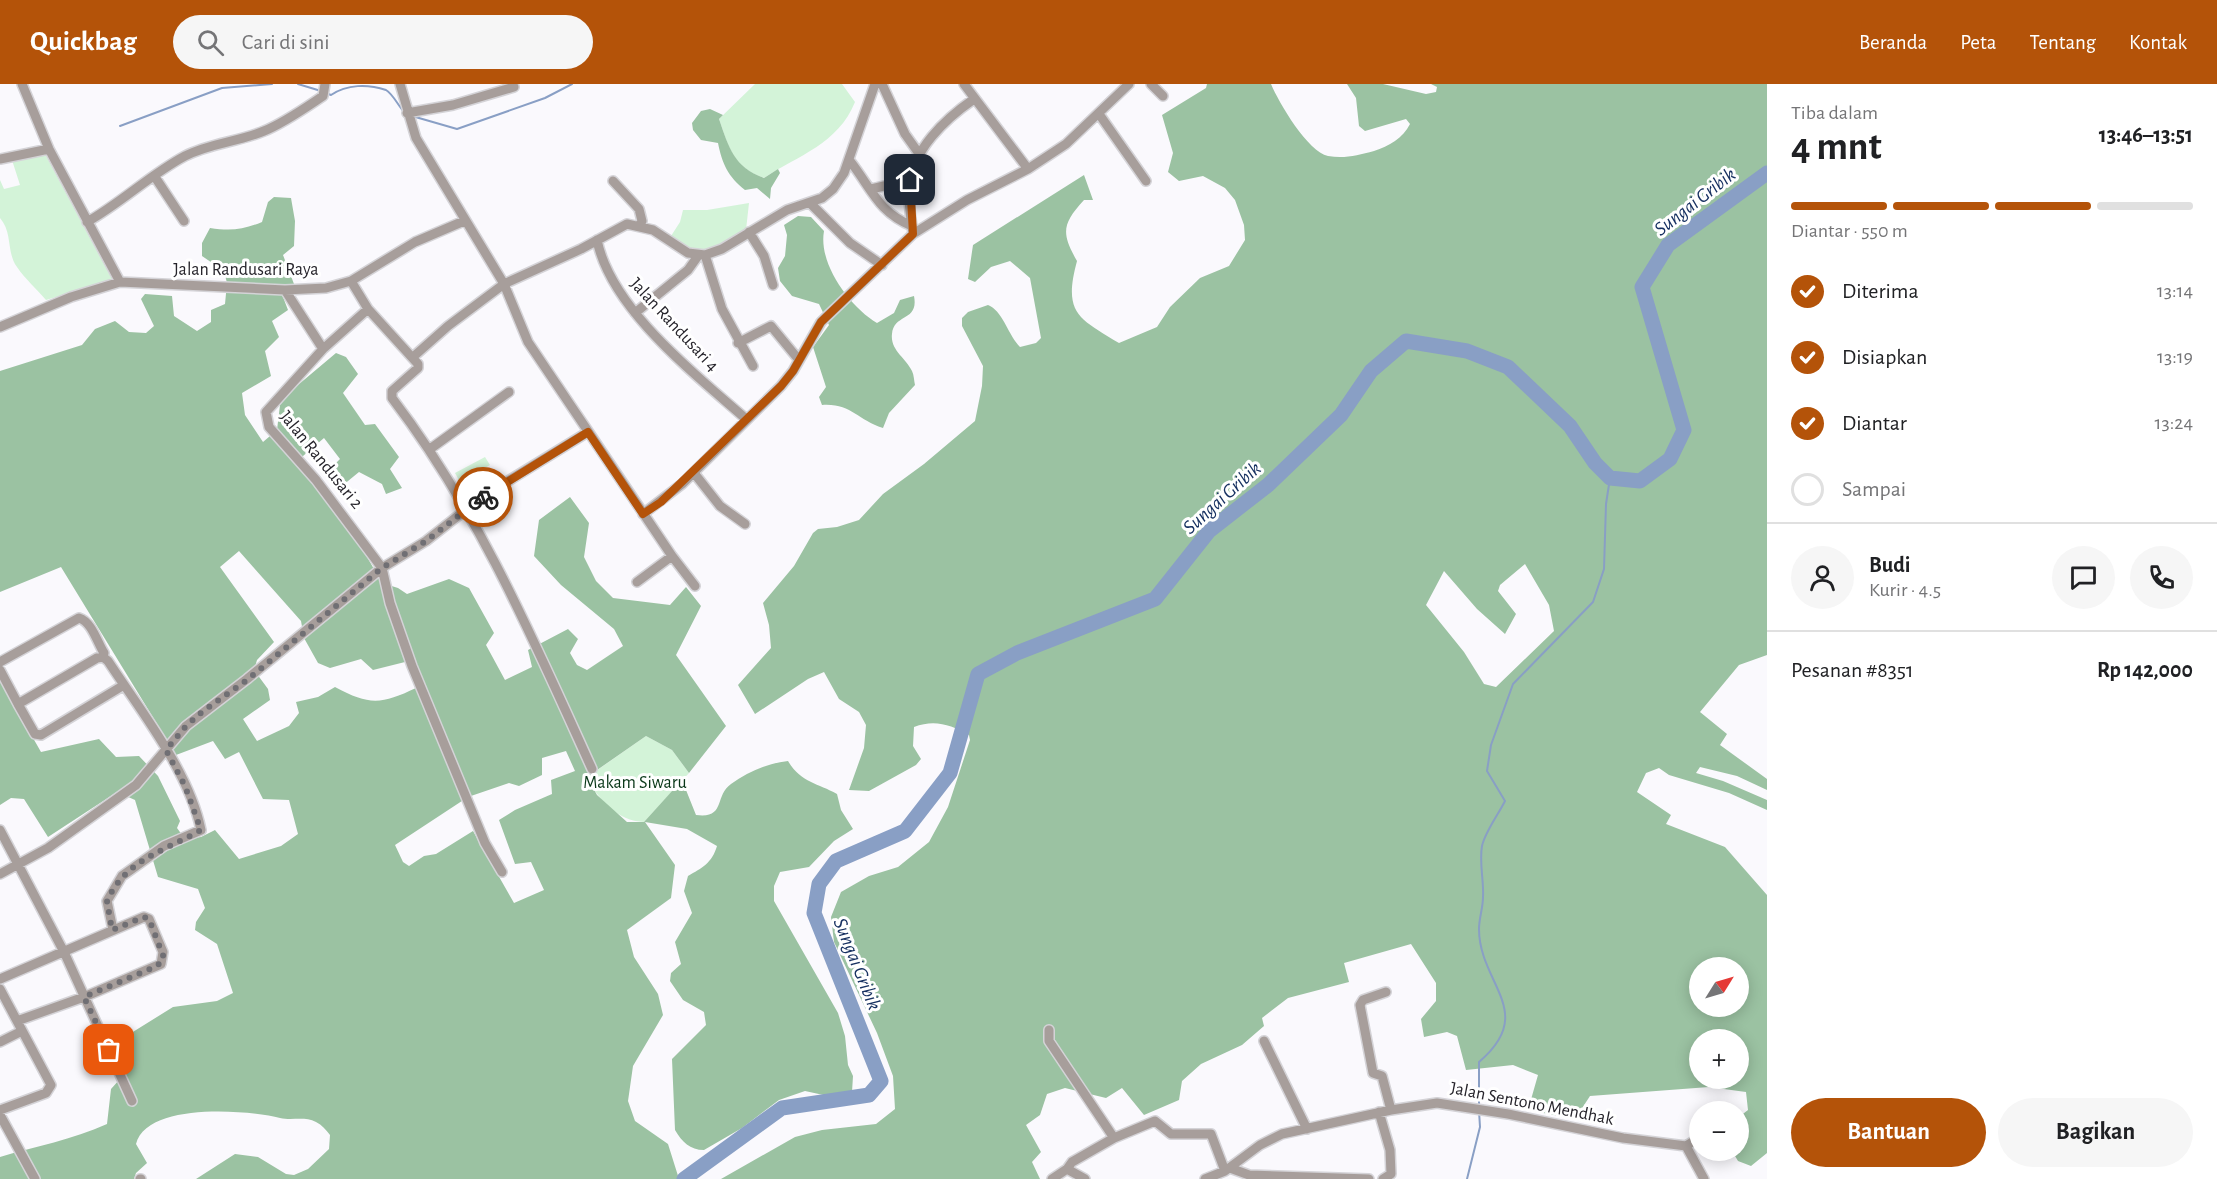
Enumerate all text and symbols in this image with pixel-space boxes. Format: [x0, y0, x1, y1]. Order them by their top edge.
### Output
search box [173, 15, 593, 69]
icon: search [194, 26, 227, 59]
text: Quickbag [30, 28, 137, 56]
text: Cari di sini [242, 31, 330, 53]
text: Beranda [1859, 32, 1927, 53]
text: Peta [1960, 32, 1996, 53]
text: Tentang [2029, 32, 2096, 53]
text: Kontak [2129, 32, 2187, 53]
text: Tiba dalam [1791, 103, 1878, 123]
text: 13:46–13:51 [2099, 124, 2193, 146]
text: 4 mnt [1791, 128, 1882, 167]
pin [884, 154, 935, 205]
icon: home [893, 163, 926, 196]
water label: Sungai Gribik [1651, 164, 1739, 240]
text: Diantar · 550 m [1791, 221, 1908, 241]
street label: Jalan Randusari Raya [173, 261, 319, 279]
street label: Jalan Randusari 4 [626, 275, 722, 375]
icon: check [1791, 275, 1824, 308]
text: Diterima [1842, 280, 1919, 302]
text: 13:14 [2157, 281, 2193, 301]
icon: check [1791, 341, 1824, 374]
text: Disiapkan [1842, 346, 1927, 368]
text: 13:19 [2157, 347, 2193, 367]
icon: check [1791, 407, 1824, 440]
street label: Jalan Randusari 2 [276, 408, 366, 512]
text: Diantar [1842, 412, 1907, 434]
text: 13:24 [2155, 413, 2193, 433]
water label: Sungai Gribik [1179, 458, 1265, 538]
courier [453, 467, 513, 527]
text: Sampai [1842, 478, 1906, 500]
icon: bike [467, 481, 500, 514]
button: person [1791, 546, 1854, 609]
button: chat [2052, 546, 2115, 609]
button: phone [2130, 546, 2193, 609]
text: Budi [1869, 554, 1911, 576]
text: Kurir · 4.5 [1869, 580, 1941, 600]
text: Pesanan #8351 [1791, 659, 1914, 681]
text: Rp 142,000 [2097, 659, 2193, 681]
park label: Makam Siwaru [583, 774, 687, 792]
water label: Sungai Gribik [830, 915, 884, 1013]
north arrow [1689, 957, 1749, 1017]
map controls [1689, 957, 1749, 1161]
pin [83, 1024, 134, 1075]
button: + [1689, 1029, 1749, 1089]
icon: bag [92, 1033, 125, 1066]
street label: Jalan Sentono Mendhak [1449, 1079, 1616, 1129]
button: Bantuan [1791, 1098, 1986, 1167]
button: Bagikan [1998, 1098, 2193, 1167]
button: − [1689, 1101, 1749, 1161]

